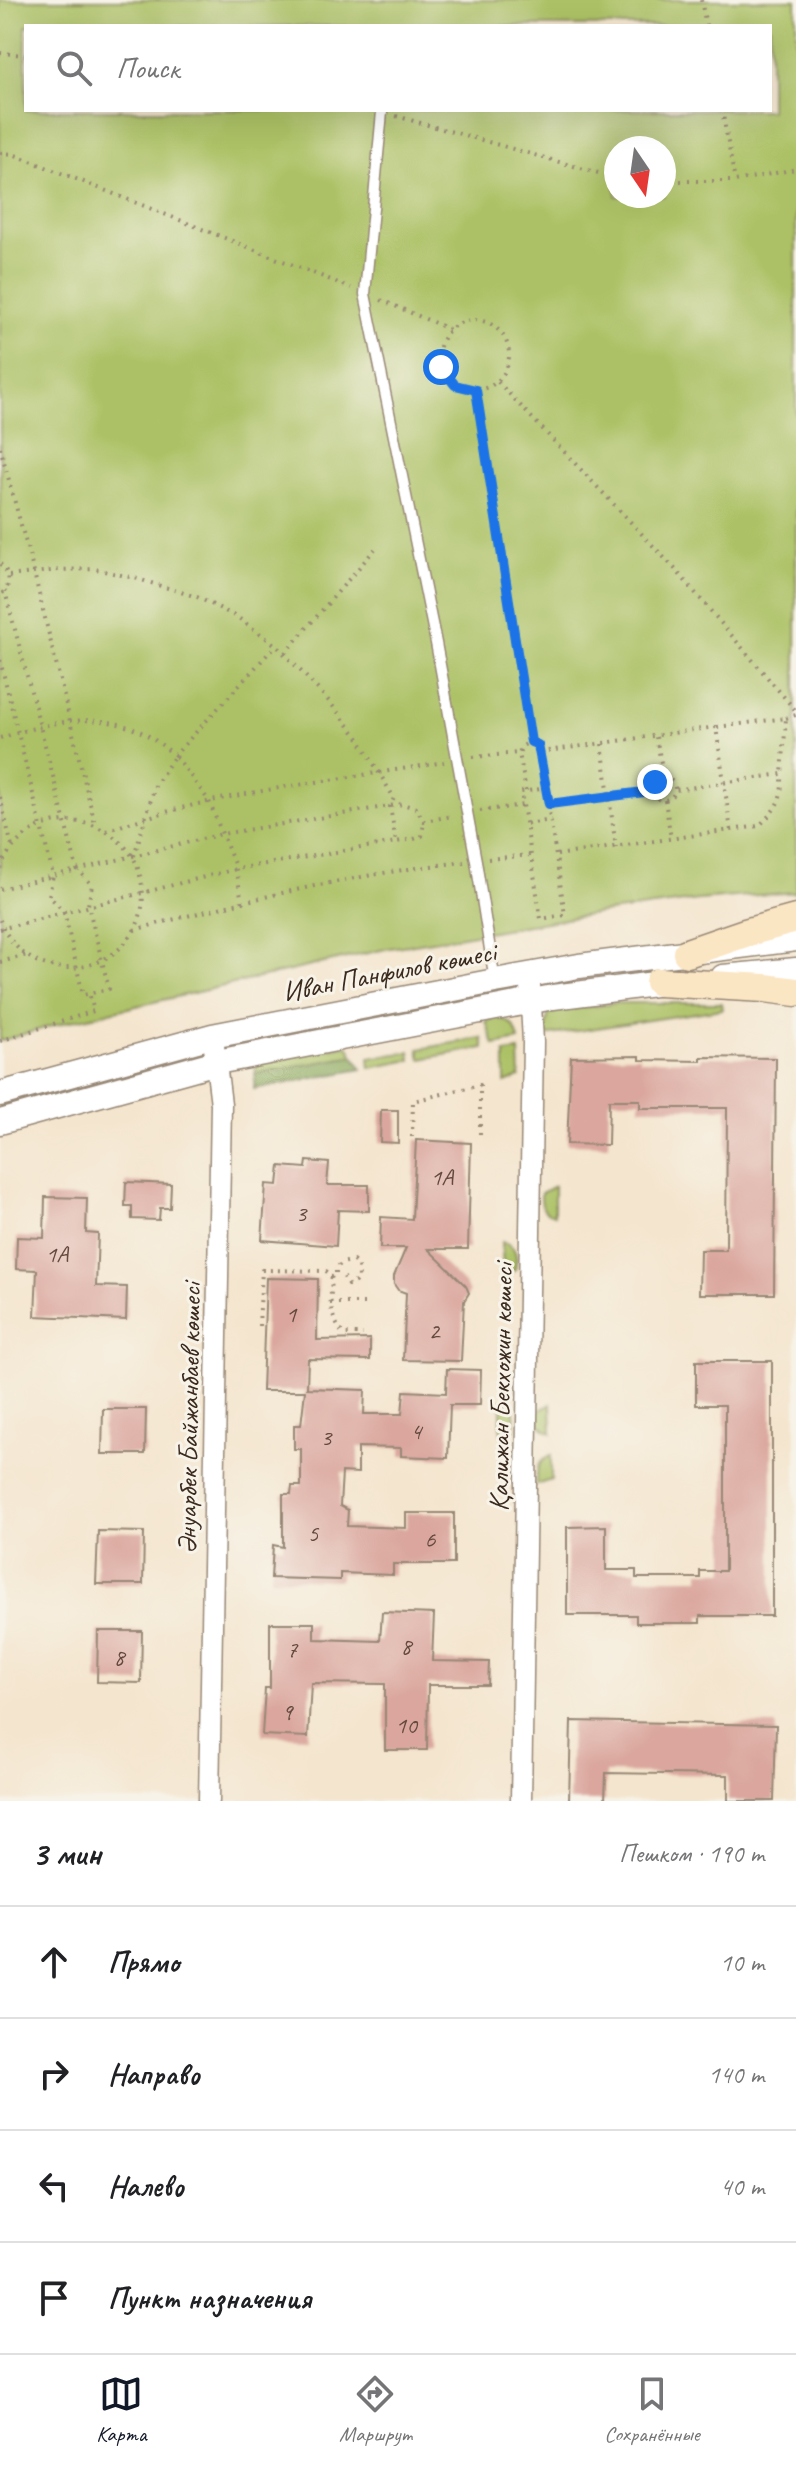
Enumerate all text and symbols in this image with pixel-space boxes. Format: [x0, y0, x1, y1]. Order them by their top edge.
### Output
search box [24, 24, 772, 112]
icon: search [52, 46, 96, 90]
text: Поиск [116, 49, 179, 87]
north arrow [604, 136, 676, 208]
route start [423, 349, 459, 385]
route end [637, 764, 673, 800]
street label: Иван Панфилов көшесі [280, 933, 502, 1009]
house number: 1А [431, 1162, 454, 1192]
house number: 3 [296, 1198, 309, 1228]
house number: 1А [46, 1239, 69, 1269]
street label: Қалижан Бекхожин көшесі [481, 1259, 520, 1512]
street label: Әнуарбек Байжанбаев көшесі [169, 1278, 208, 1554]
house number: 1 [286, 1299, 298, 1329]
house number: 2 [429, 1316, 442, 1346]
house number: 4 [411, 1416, 424, 1446]
house number: 3 [321, 1422, 334, 1452]
house number: 5 [308, 1518, 320, 1548]
house number: 6 [425, 1524, 437, 1554]
house number: 8 [401, 1631, 414, 1661]
house number: 7 [287, 1634, 299, 1664]
house number: 8 [114, 1642, 127, 1672]
house number: 9 [282, 1697, 295, 1727]
house number: 10 [395, 1710, 419, 1740]
text: 3 мин [32, 1832, 101, 1875]
text: Пешком · 190 m [619, 1837, 764, 1870]
icon: ahead [32, 1940, 76, 1984]
text: Прямо [108, 1943, 179, 1981]
text: 10 m [720, 1946, 764, 1979]
icon: right [32, 2052, 76, 2096]
text: Направо [108, 2055, 200, 2093]
text: 140 m [708, 2058, 764, 2091]
icon: left [32, 2164, 76, 2208]
text: Налево [108, 2167, 184, 2205]
text: 40 m [720, 2170, 764, 2203]
icon: arrive [32, 2276, 76, 2320]
text: Пункт назначения [108, 2279, 311, 2317]
tab: Карта [96, 2372, 147, 2448]
tab: Маршрут [339, 2372, 412, 2448]
tab: Сохранённые [604, 2372, 700, 2448]

